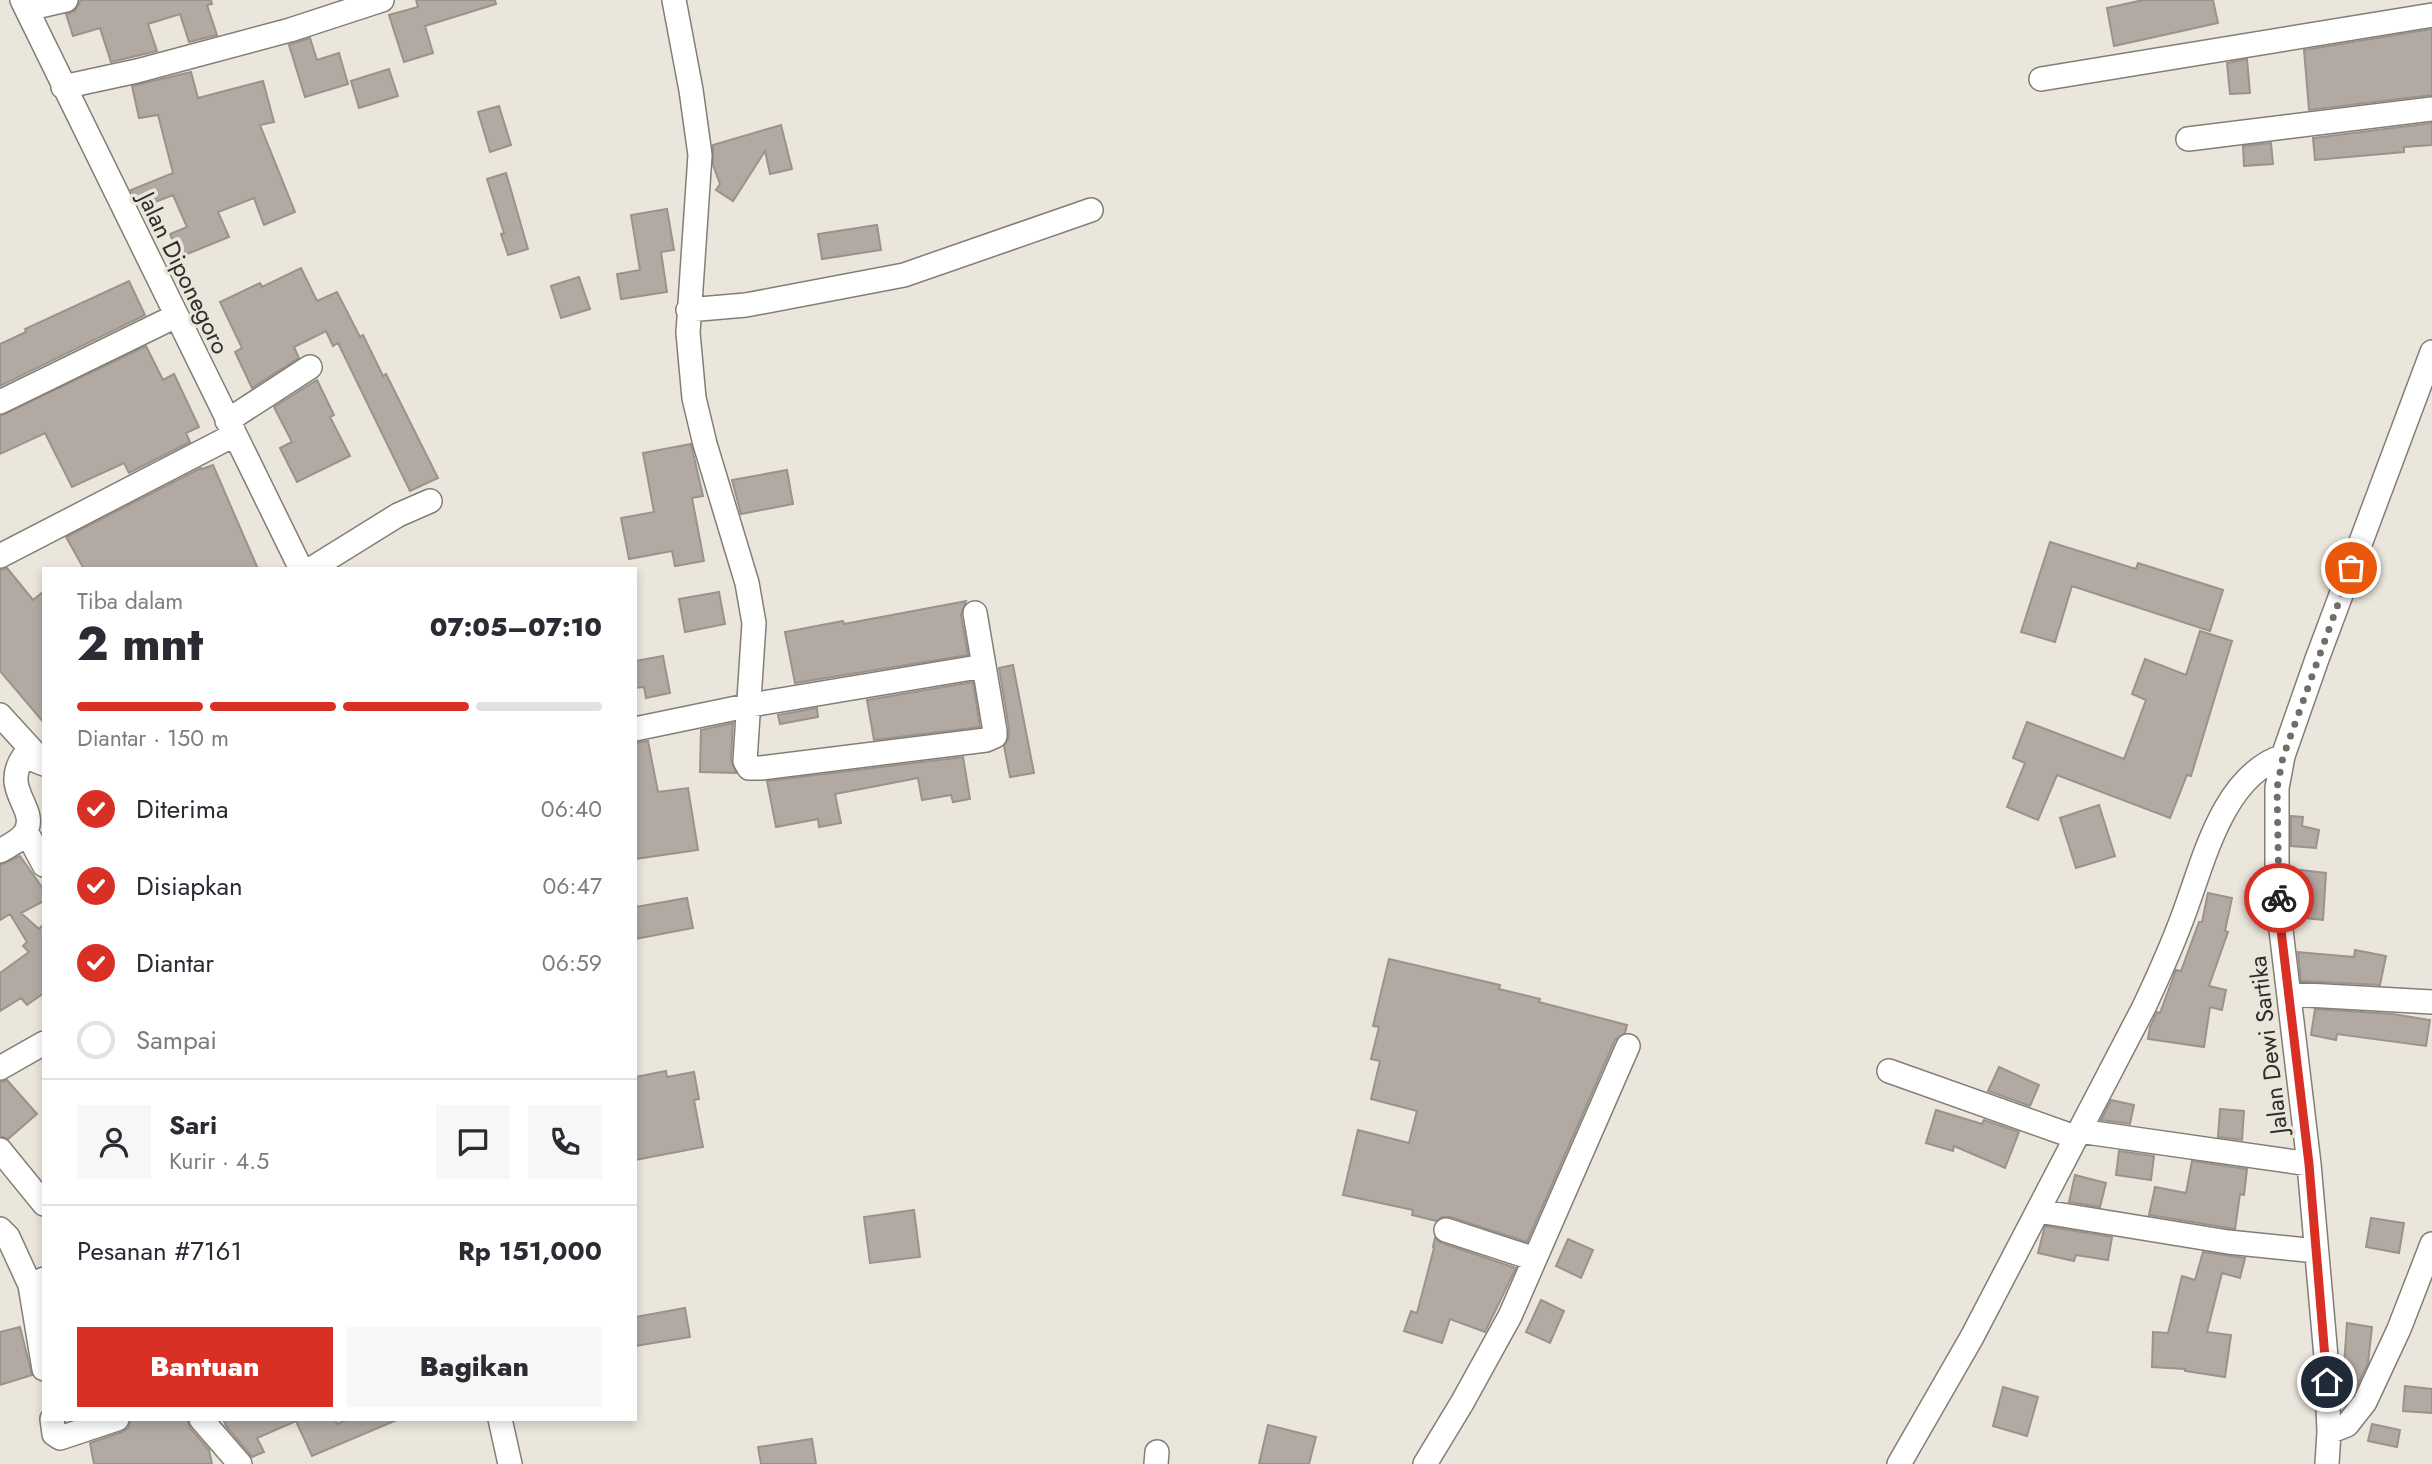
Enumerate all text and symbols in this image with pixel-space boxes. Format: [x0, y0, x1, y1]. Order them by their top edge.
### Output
street label: Jalan Diponegoro [128, 183, 238, 360]
pin [2321, 538, 2381, 598]
icon: bag [2332, 549, 2370, 587]
text: Tiba dalam [77, 584, 183, 618]
text: 07:05–07:10 [430, 608, 602, 646]
text: 2 mnt [77, 611, 203, 677]
text: Diantar · 150 m [77, 721, 229, 755]
icon: check [77, 790, 115, 828]
text: Diterima [136, 790, 229, 828]
text: 06:40 [541, 792, 602, 826]
courier [2244, 863, 2314, 933]
icon: check [77, 867, 115, 905]
text: Disiapkan [136, 867, 243, 905]
text: 06:47 [543, 869, 602, 903]
icon: bike [2260, 879, 2298, 917]
icon: check [77, 944, 115, 982]
text: Diantar [136, 944, 214, 982]
text: 06:59 [542, 946, 602, 980]
street label: Jalan Dewi Sartika [2240, 954, 2297, 1139]
text: Sampai [136, 1021, 217, 1059]
button: person [77, 1105, 151, 1179]
button: chat [436, 1105, 510, 1179]
button: phone [528, 1105, 602, 1179]
text: Sari [169, 1106, 217, 1144]
text: Kurir · 4.5 [169, 1144, 269, 1178]
text: Pesanan #7161 [77, 1232, 242, 1270]
text: Rp 151,000 [458, 1232, 602, 1270]
button: Bantuan [77, 1327, 333, 1407]
button: Bagikan [347, 1327, 602, 1407]
pin [2297, 1352, 2357, 1412]
icon: home [2308, 1363, 2346, 1401]

